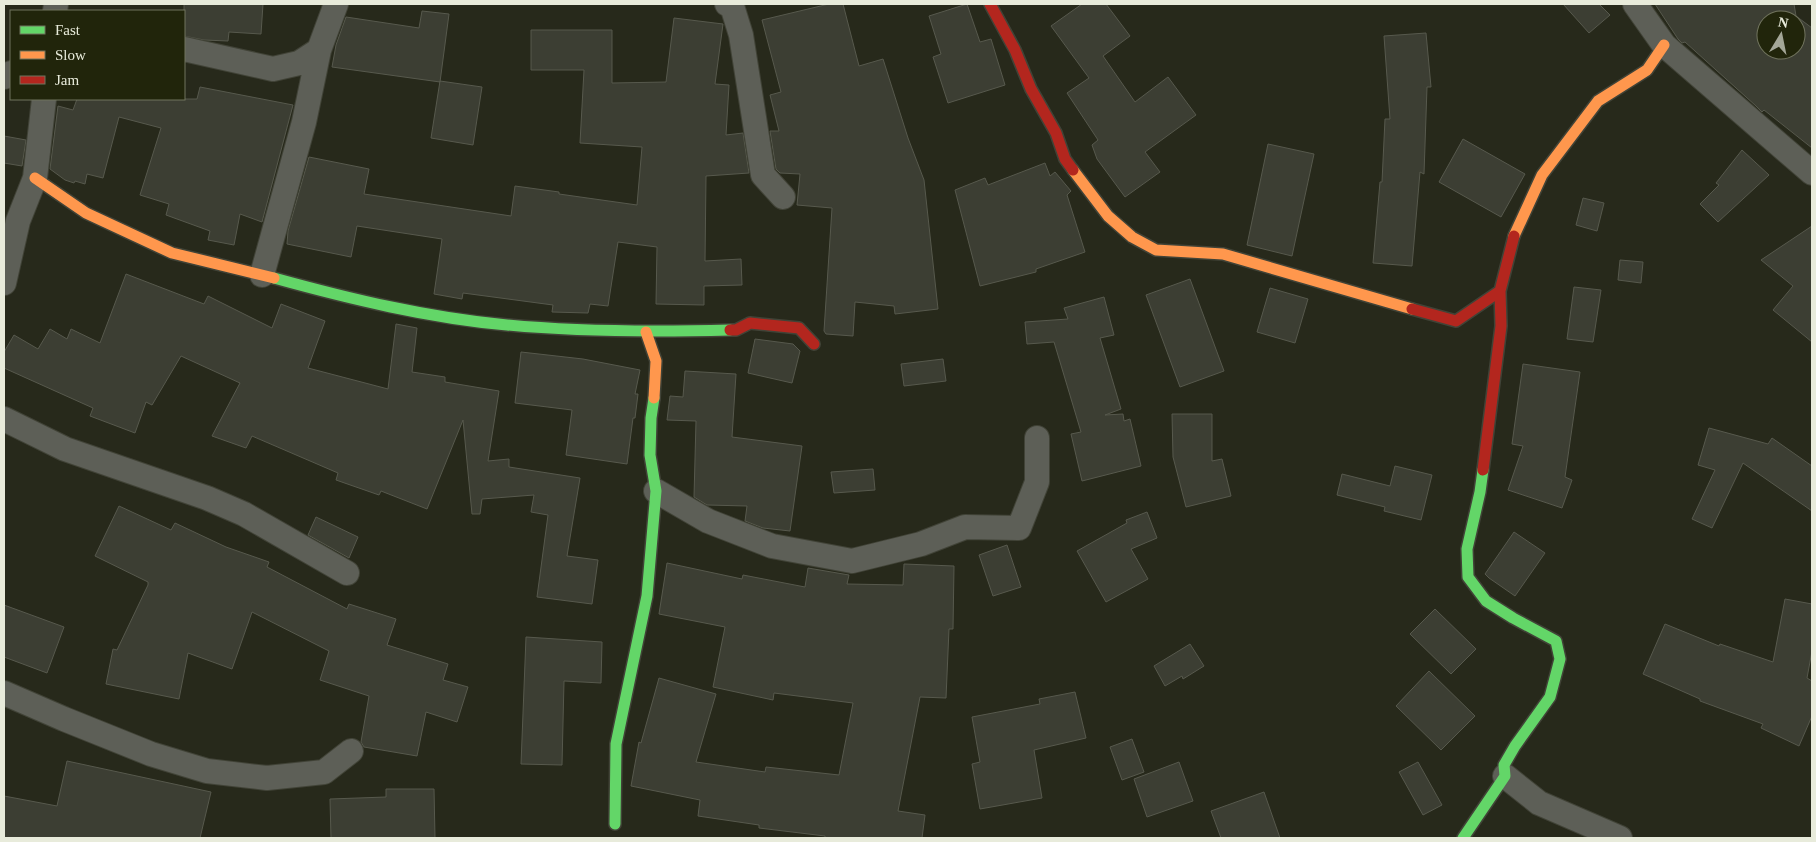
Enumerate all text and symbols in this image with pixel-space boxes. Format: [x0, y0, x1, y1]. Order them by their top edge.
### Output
legend [10, 10, 185, 100]
north arrow [1756, 10, 1806, 60]
text: N [1777, 14, 1789, 31]
text: Fast [55, 22, 81, 38]
text: Slow [55, 47, 86, 63]
text: Jam [55, 72, 79, 88]

